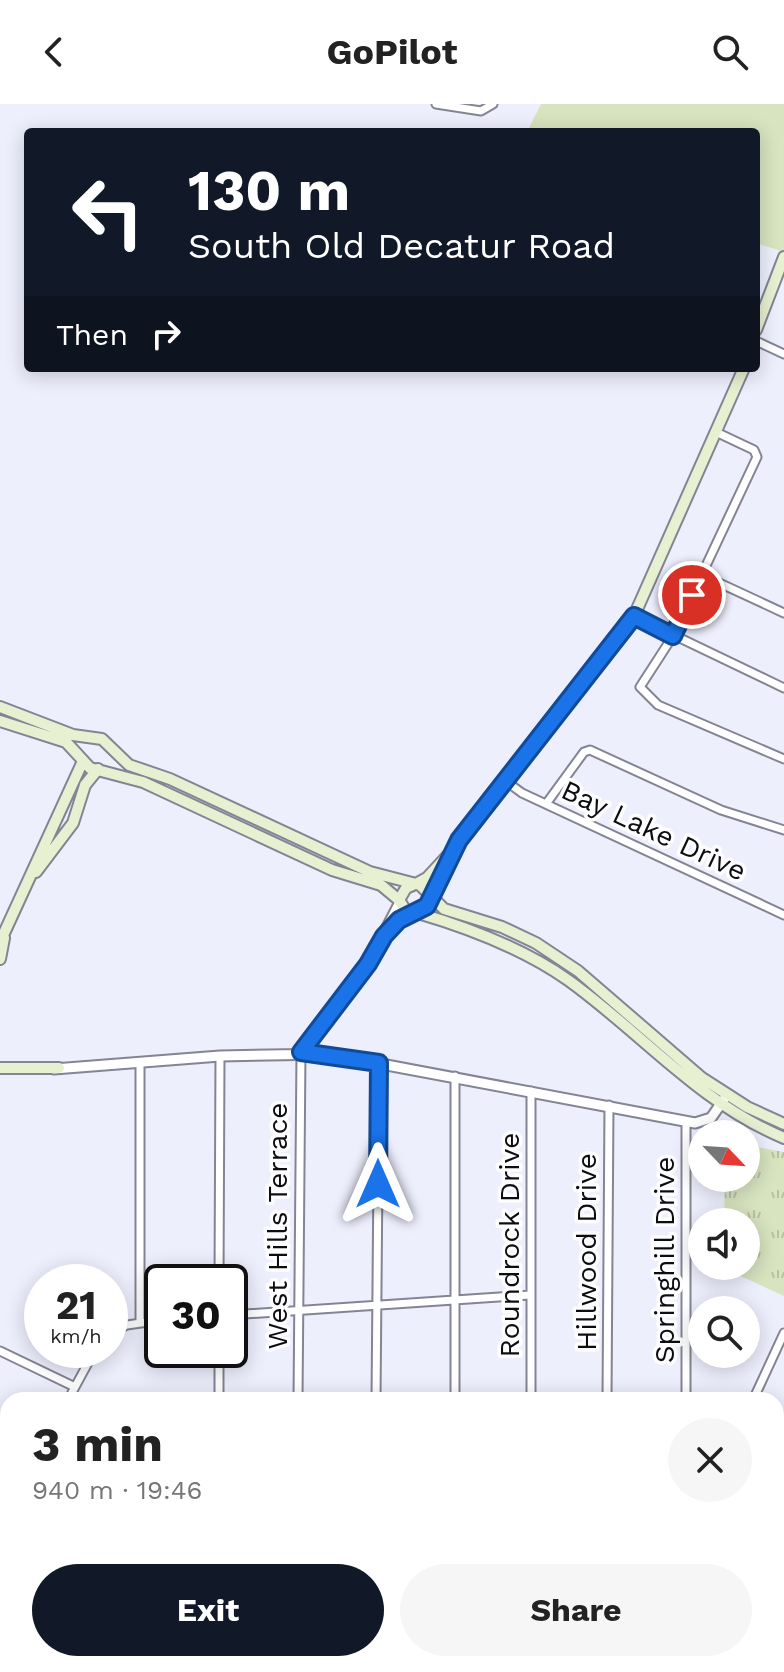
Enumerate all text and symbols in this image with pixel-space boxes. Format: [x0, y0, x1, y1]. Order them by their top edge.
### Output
icon: back [32, 30, 76, 74]
icon: search [708, 30, 752, 74]
text: GoPilot [327, 31, 457, 73]
text: 130 m [188, 158, 350, 224]
icon: left [56, 160, 160, 264]
text: South Old Decatur Road [188, 225, 615, 267]
icon: right [144, 312, 188, 356]
text: Then [56, 317, 128, 352]
pin [658, 561, 726, 629]
icon: arrive [670, 573, 714, 617]
street label: Bay Lake Drive [556, 773, 751, 888]
street label: West Hills Terrace [261, 1103, 294, 1349]
north arrow [688, 1120, 760, 1192]
map controls [688, 1120, 760, 1368]
street label: Roundrock Drive [493, 1132, 526, 1358]
position arrow [336, 1142, 420, 1226]
street label: Hillwood Drive [570, 1153, 603, 1351]
street label: Springhill Drive [648, 1157, 681, 1363]
button: sound [688, 1208, 760, 1280]
speed limit sign: 30 [144, 1264, 248, 1368]
text: 21 [55, 1282, 97, 1329]
button: search [688, 1296, 760, 1368]
text: km/h [50, 1324, 102, 1348]
text: 3 min [32, 1416, 163, 1473]
button: close [668, 1418, 752, 1502]
text: 940 m · 19:46 [32, 1475, 202, 1505]
button: Exit [32, 1564, 384, 1656]
button: Share [400, 1564, 752, 1656]

